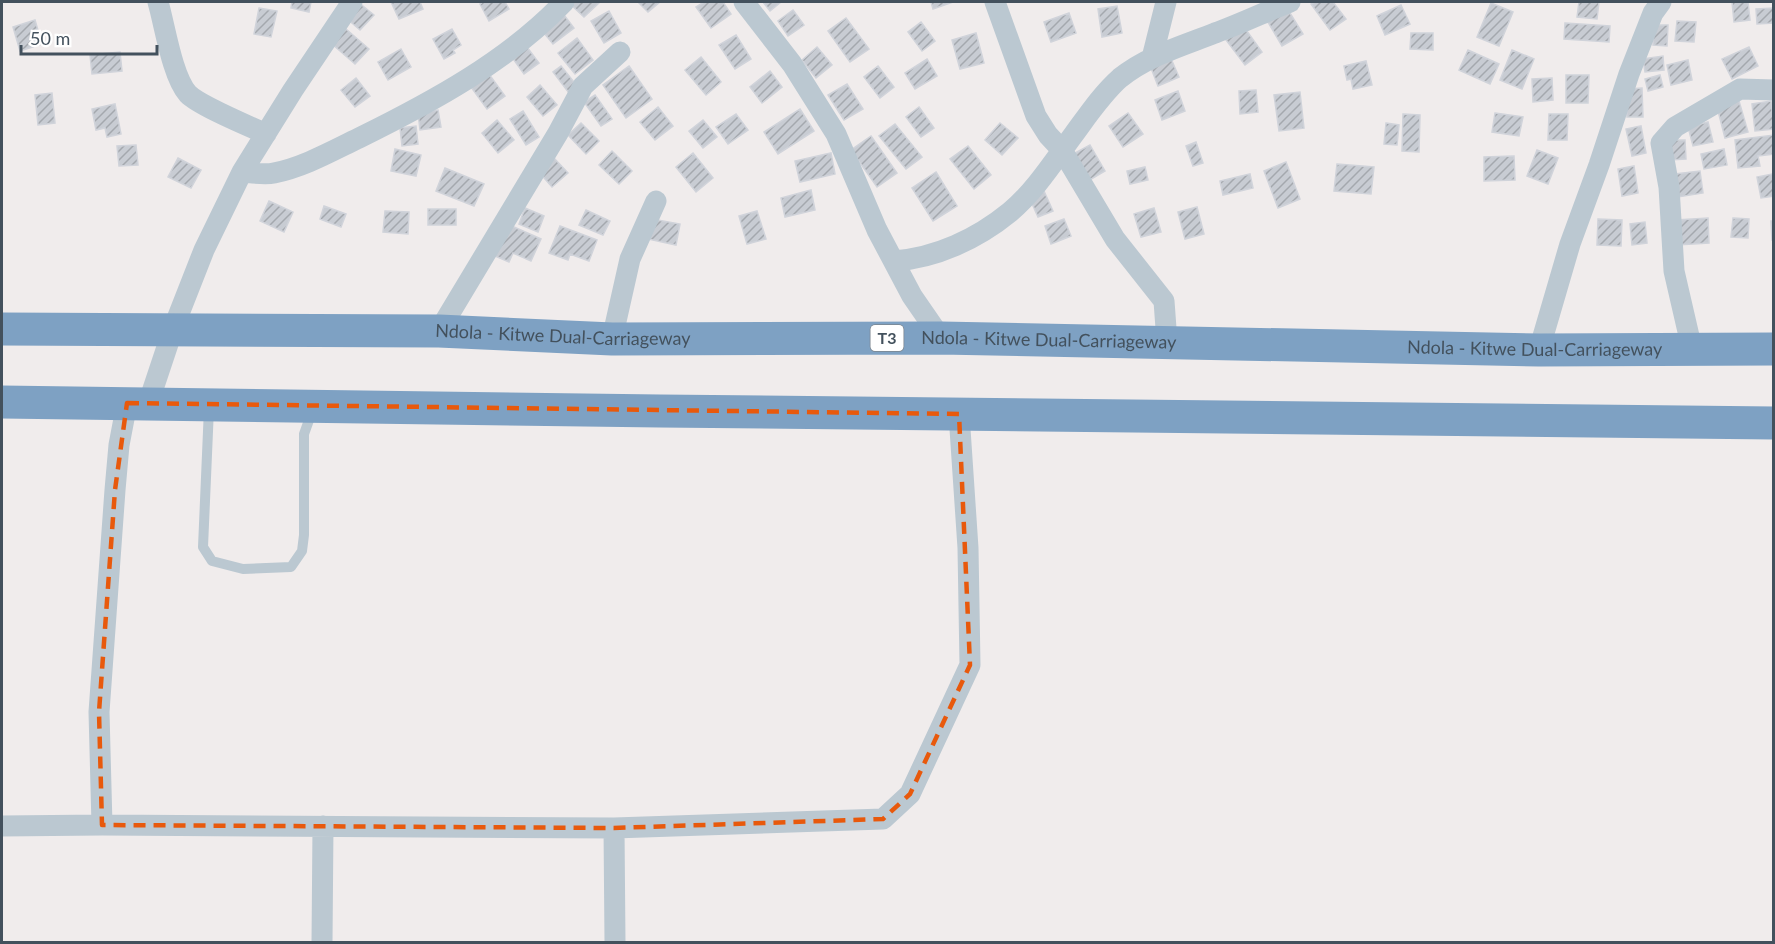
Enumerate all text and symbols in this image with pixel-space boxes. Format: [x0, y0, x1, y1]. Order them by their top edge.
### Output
scale bar [21, 18, 158, 56]
text: 50 m [30, 27, 70, 49]
street label: Ndola - Kitwe Dual-Carriageway [435, 319, 691, 349]
road number: T3 [870, 325, 904, 351]
street label: Ndola - Kitwe Dual-Carriageway [921, 326, 1177, 353]
street label: Ndola - Kitwe Dual-Carriageway [1407, 335, 1663, 360]

